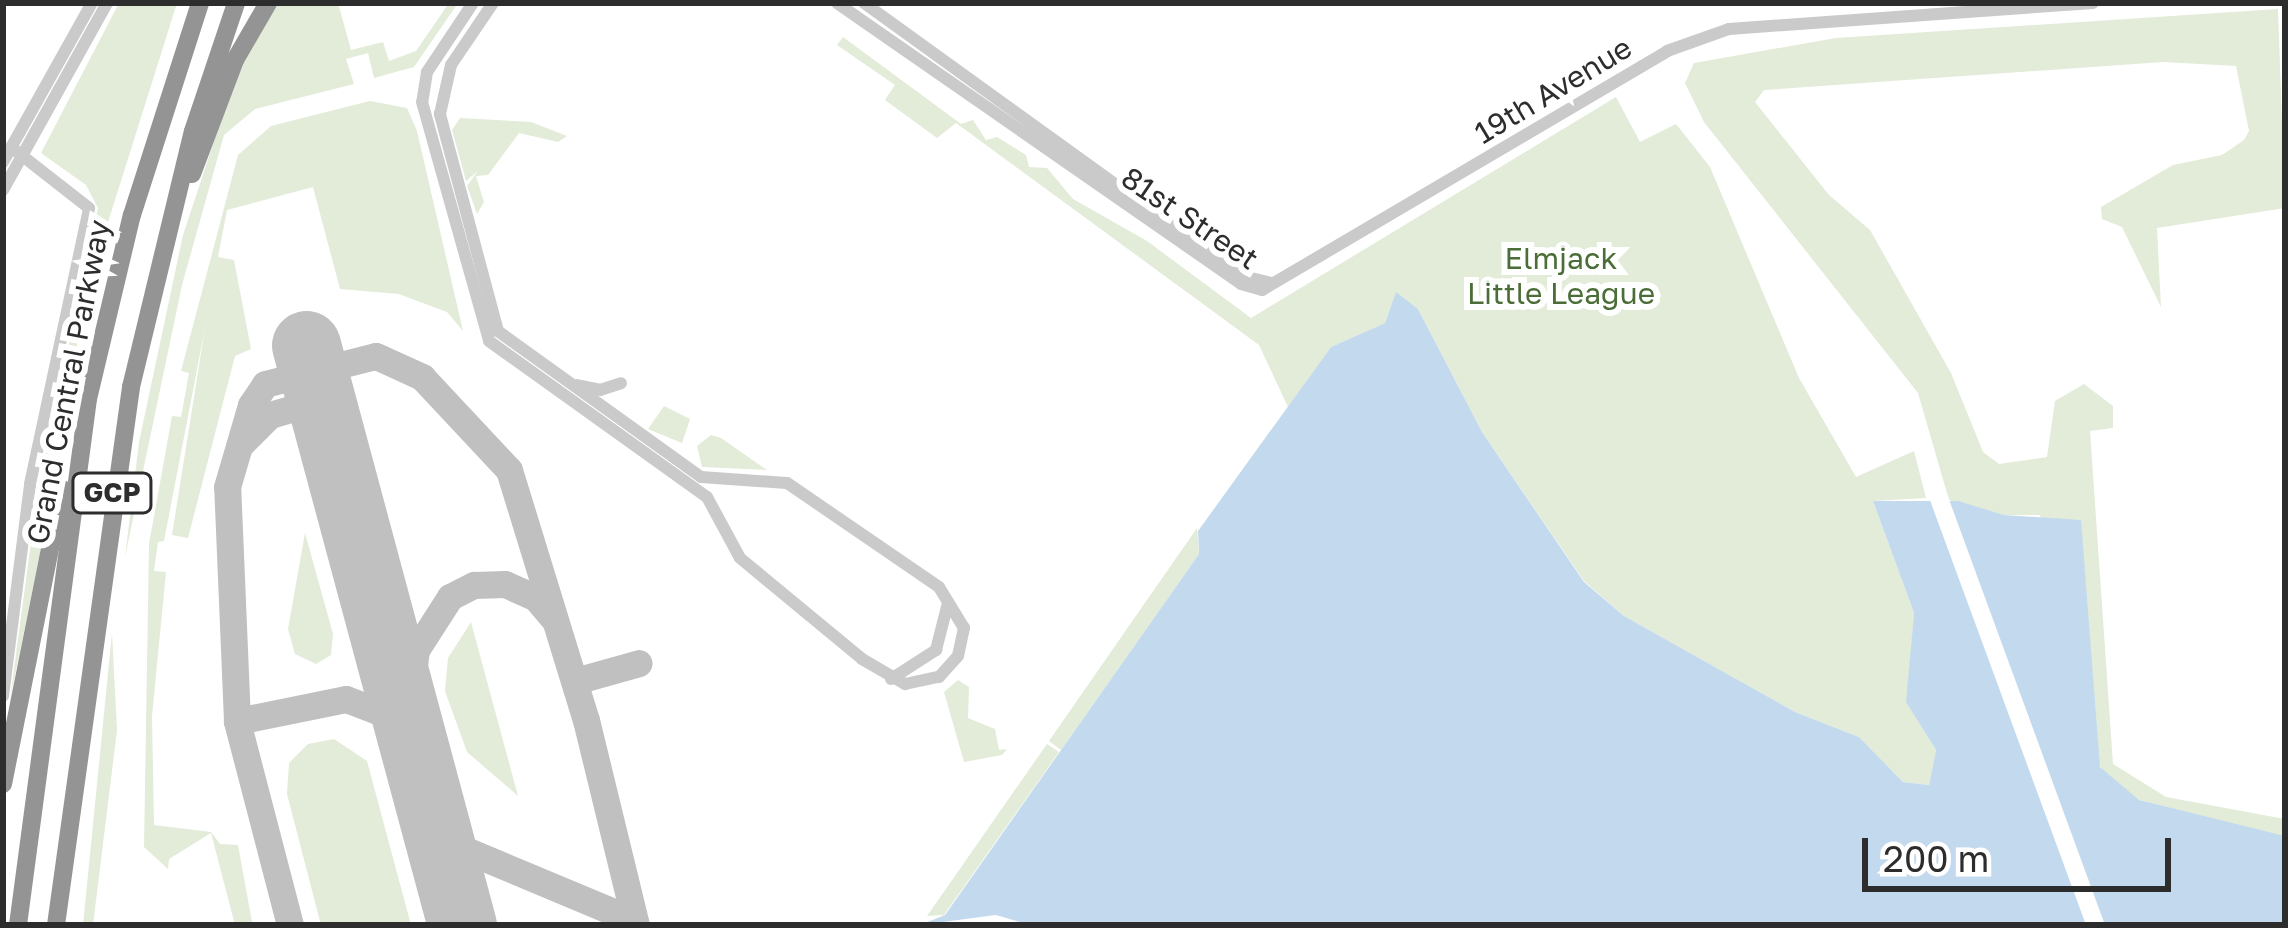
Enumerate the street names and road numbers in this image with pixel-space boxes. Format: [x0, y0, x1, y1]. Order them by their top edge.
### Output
street label: 19th Avenue [1468, 29, 1638, 151]
street label: 81st Street [1115, 159, 1265, 277]
street label: Grand Central Parkway [19, 217, 117, 547]
road number: GCP [70, 472, 154, 514]

